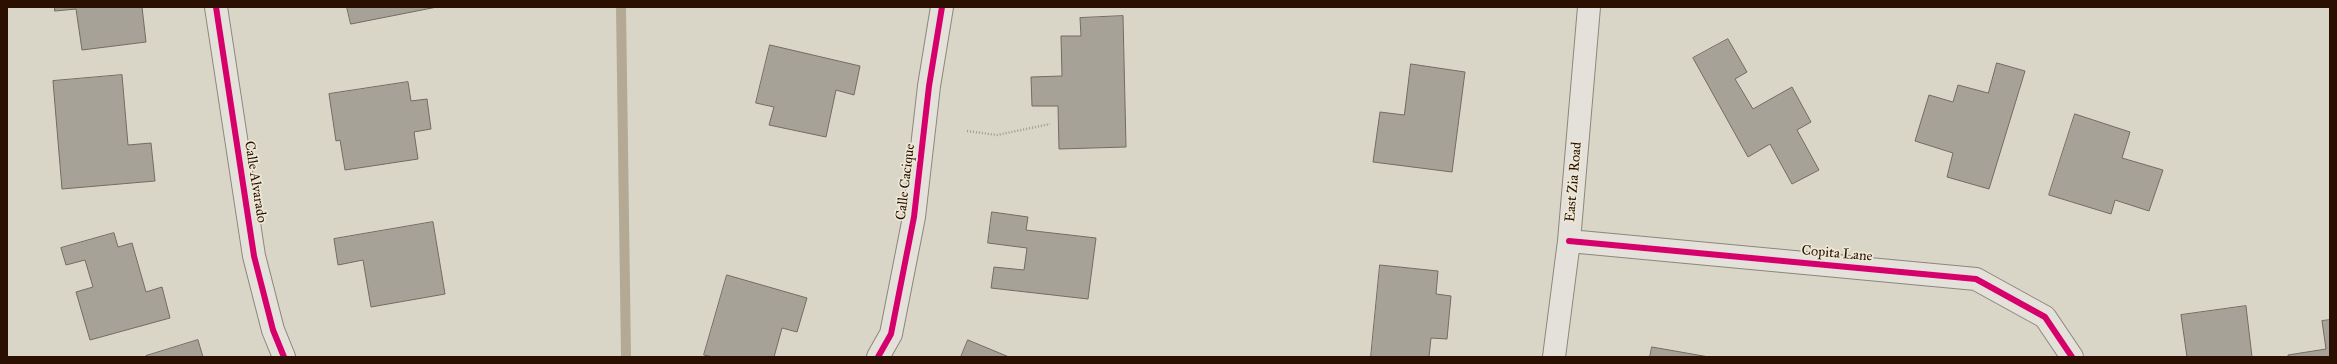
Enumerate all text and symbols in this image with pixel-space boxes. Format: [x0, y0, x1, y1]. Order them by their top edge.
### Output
street label: Calle Alvarado [240, 140, 270, 224]
street label: East Zia Road [1562, 141, 1586, 223]
street label: Calle Cacique [893, 143, 919, 221]
street label: Copita Lane [1801, 243, 1873, 265]

